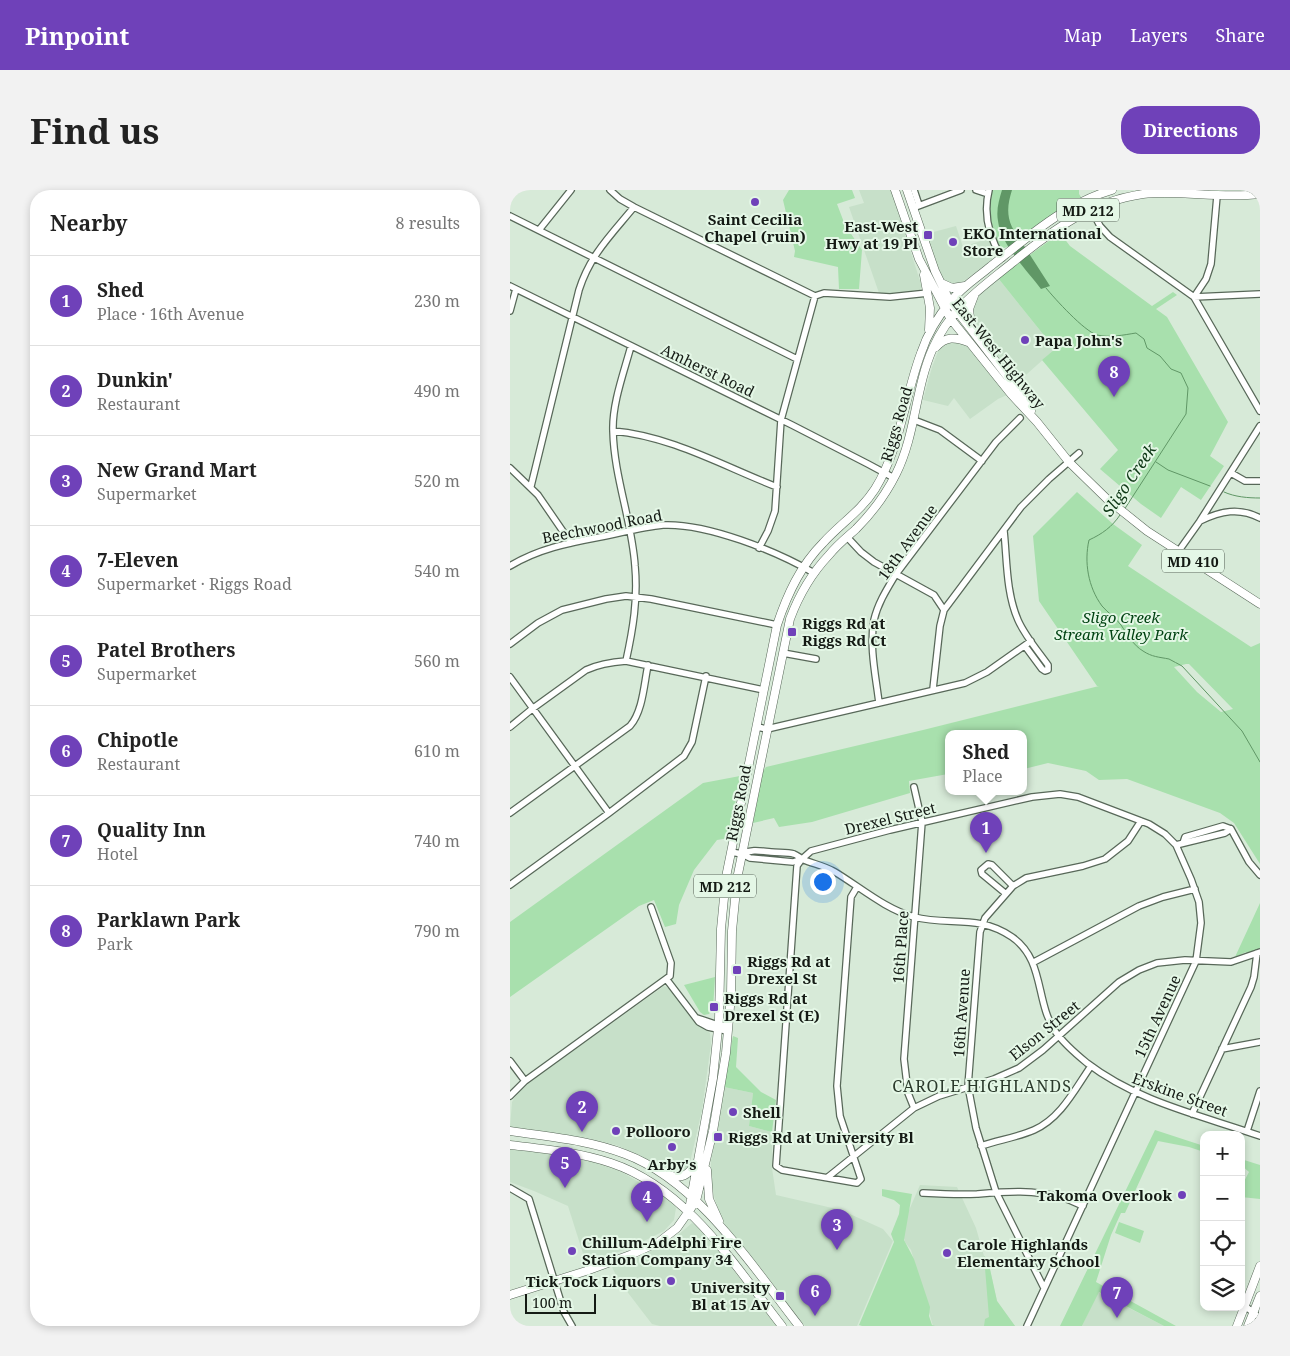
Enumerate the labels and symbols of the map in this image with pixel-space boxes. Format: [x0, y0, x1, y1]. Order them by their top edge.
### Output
marker: Saint Cecilia Chapel (ruin) [749, 196, 761, 208]
road number: MD 212 [1057, 198, 1119, 222]
place label: Saint Cecilia Chapel (ruin) [704, 209, 806, 246]
place label: East-West Hwy at 19 Pl [826, 216, 919, 253]
place label: EKO International Store [963, 223, 1102, 260]
marker: East-West Hwy at 19 Pl [922, 229, 934, 241]
marker: EKO International Store [947, 236, 959, 248]
street label: East-West Highway [948, 293, 1050, 413]
place label: Papa John's [1035, 330, 1122, 350]
marker: Papa John's [1019, 334, 1031, 346]
street label: Amherst Road [658, 339, 758, 401]
pin: 8 [1098, 356, 1130, 397]
street label: Riggs Road [876, 384, 916, 464]
water label: Sligo Creek [1097, 439, 1162, 520]
street label: 18th Avenue [873, 500, 941, 584]
street label: Beechwood Road [540, 505, 664, 547]
road number: MD 410 [1162, 550, 1224, 572]
park label: Sligo Creek Stream Valley Park [1054, 607, 1188, 644]
place label: Riggs Rd at Riggs Rd Ct [802, 613, 886, 650]
marker: Riggs Rd at Riggs Rd Ct [786, 626, 798, 638]
street label: Riggs Road [721, 763, 755, 843]
street label: Drexel Street [842, 797, 938, 839]
pin: 1 [970, 812, 1002, 853]
your location [810, 869, 836, 895]
road number: MD 212 [694, 874, 756, 898]
street label: 16th Place [887, 910, 913, 984]
place label: Riggs Rd at Drexel St [747, 951, 830, 988]
marker: Riggs Rd at Drexel St [731, 964, 743, 976]
street label: 16th Avenue [948, 968, 974, 1058]
street label: 15th Avenue [1129, 971, 1185, 1061]
place label: Riggs Rd at Drexel St (E) [724, 988, 820, 1025]
street label: Elson Street [1005, 996, 1083, 1064]
marker: Riggs Rd at Drexel St (E) [708, 1001, 720, 1013]
street label: Erskine Street [1130, 1067, 1230, 1121]
district label: CAROLE HIGHLANDS [892, 1075, 1072, 1097]
pin: 2 [566, 1091, 598, 1132]
place label: Shell [743, 1102, 782, 1122]
marker: Shell [727, 1106, 739, 1118]
place label: Pollooro [626, 1121, 691, 1141]
marker: Pollooro [610, 1125, 622, 1137]
place label: Riggs Rd at University Bl [728, 1127, 914, 1147]
marker: Riggs Rd at University Bl [712, 1131, 724, 1143]
marker: Arby's [666, 1141, 678, 1153]
pin: 5 [549, 1147, 581, 1188]
place label: Arby's [648, 1154, 696, 1174]
pin: 4 [631, 1181, 663, 1222]
place label: Takoma Overlook [1037, 1185, 1172, 1205]
marker: Takoma Overlook [1176, 1189, 1188, 1201]
pin: 3 [821, 1209, 853, 1250]
place label: Chillum-Adelphi Fire Station Company 34 [582, 1232, 742, 1269]
place label: Carole Highlands Elementary School [957, 1234, 1101, 1271]
marker: Chillum-Adelphi Fire Station Company 34 [566, 1245, 578, 1257]
marker: Carole Highlands Elementary School [941, 1247, 953, 1259]
place label: Tick Tock Liquors [526, 1271, 661, 1291]
marker: Tick Tock Liquors [665, 1275, 677, 1287]
pin: 6 [799, 1275, 831, 1316]
place label: University Bl at 15 Av [691, 1277, 771, 1314]
pin: 7 [1101, 1277, 1133, 1318]
marker: University Bl at 15 Av [774, 1290, 786, 1302]
scale bar [525, 1291, 596, 1314]

